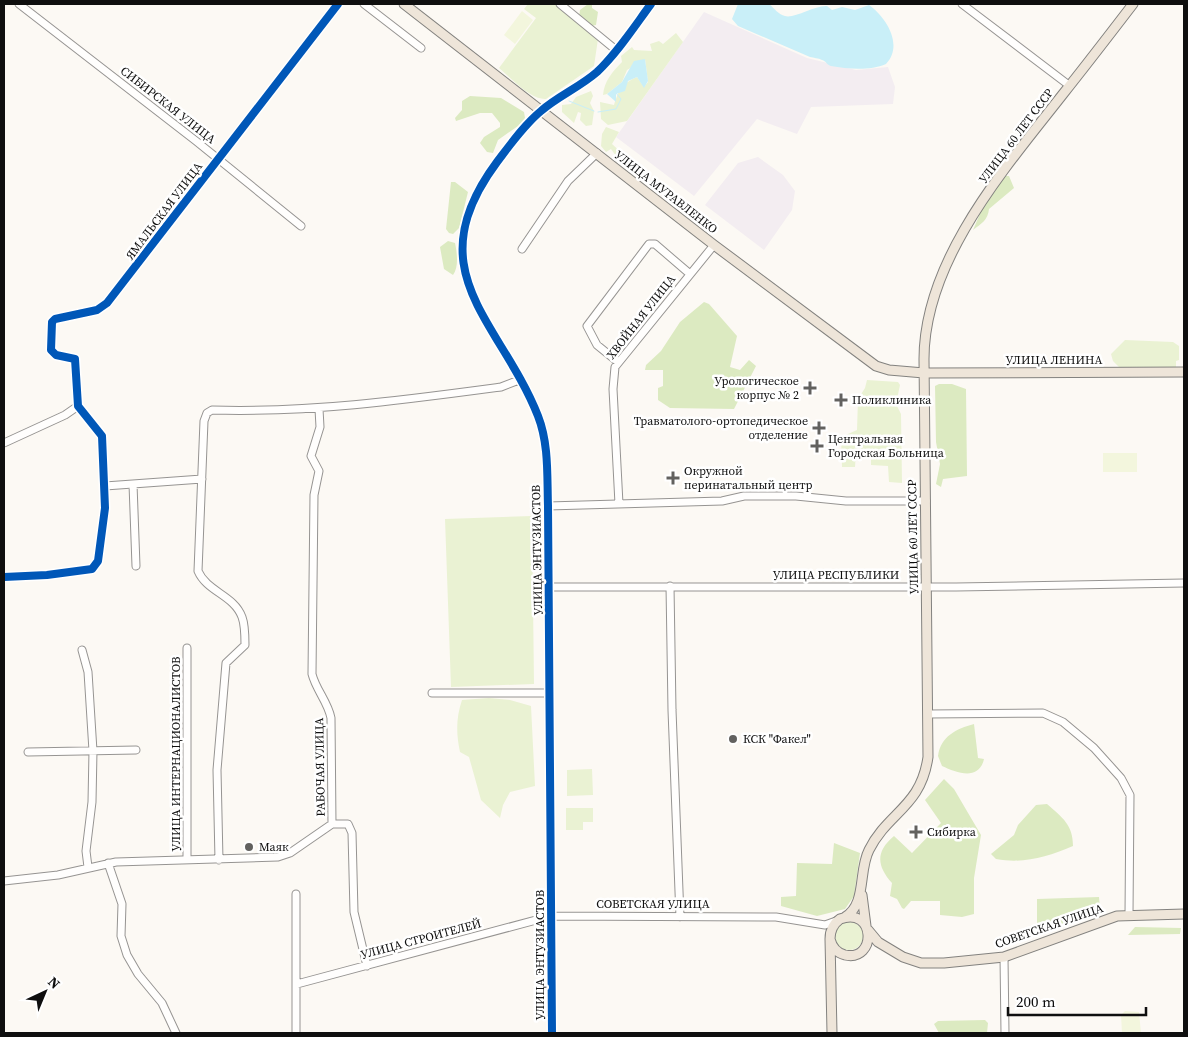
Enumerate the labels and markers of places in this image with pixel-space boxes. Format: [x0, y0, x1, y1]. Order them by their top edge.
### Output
place label: Урологическое корпус № 2 [714, 373, 799, 403]
marker: Урологическое корпус № 2 [803, 381, 817, 395]
place label: Поликлиника [852, 392, 932, 408]
marker: Поликлиника [834, 393, 848, 407]
place label: Травматолого-ортопедическое отделение [634, 413, 808, 443]
marker: Травматолого-ортопедическое отделение [812, 421, 826, 435]
place label: Центральная Городская Больница [828, 431, 945, 461]
marker: Центральная Городская Больница [810, 439, 824, 453]
place label: Окружной перинатальный центр [684, 463, 813, 493]
marker: Окружной перинатальный центр [666, 471, 680, 485]
place label: КСК "Факел" [743, 731, 811, 747]
marker: КСК "Факел" [727, 733, 739, 745]
place label: Сибирка [927, 824, 977, 840]
marker: Сибирка [909, 825, 923, 839]
place label: Маяк [259, 839, 289, 855]
marker: Маяк [243, 841, 255, 853]

